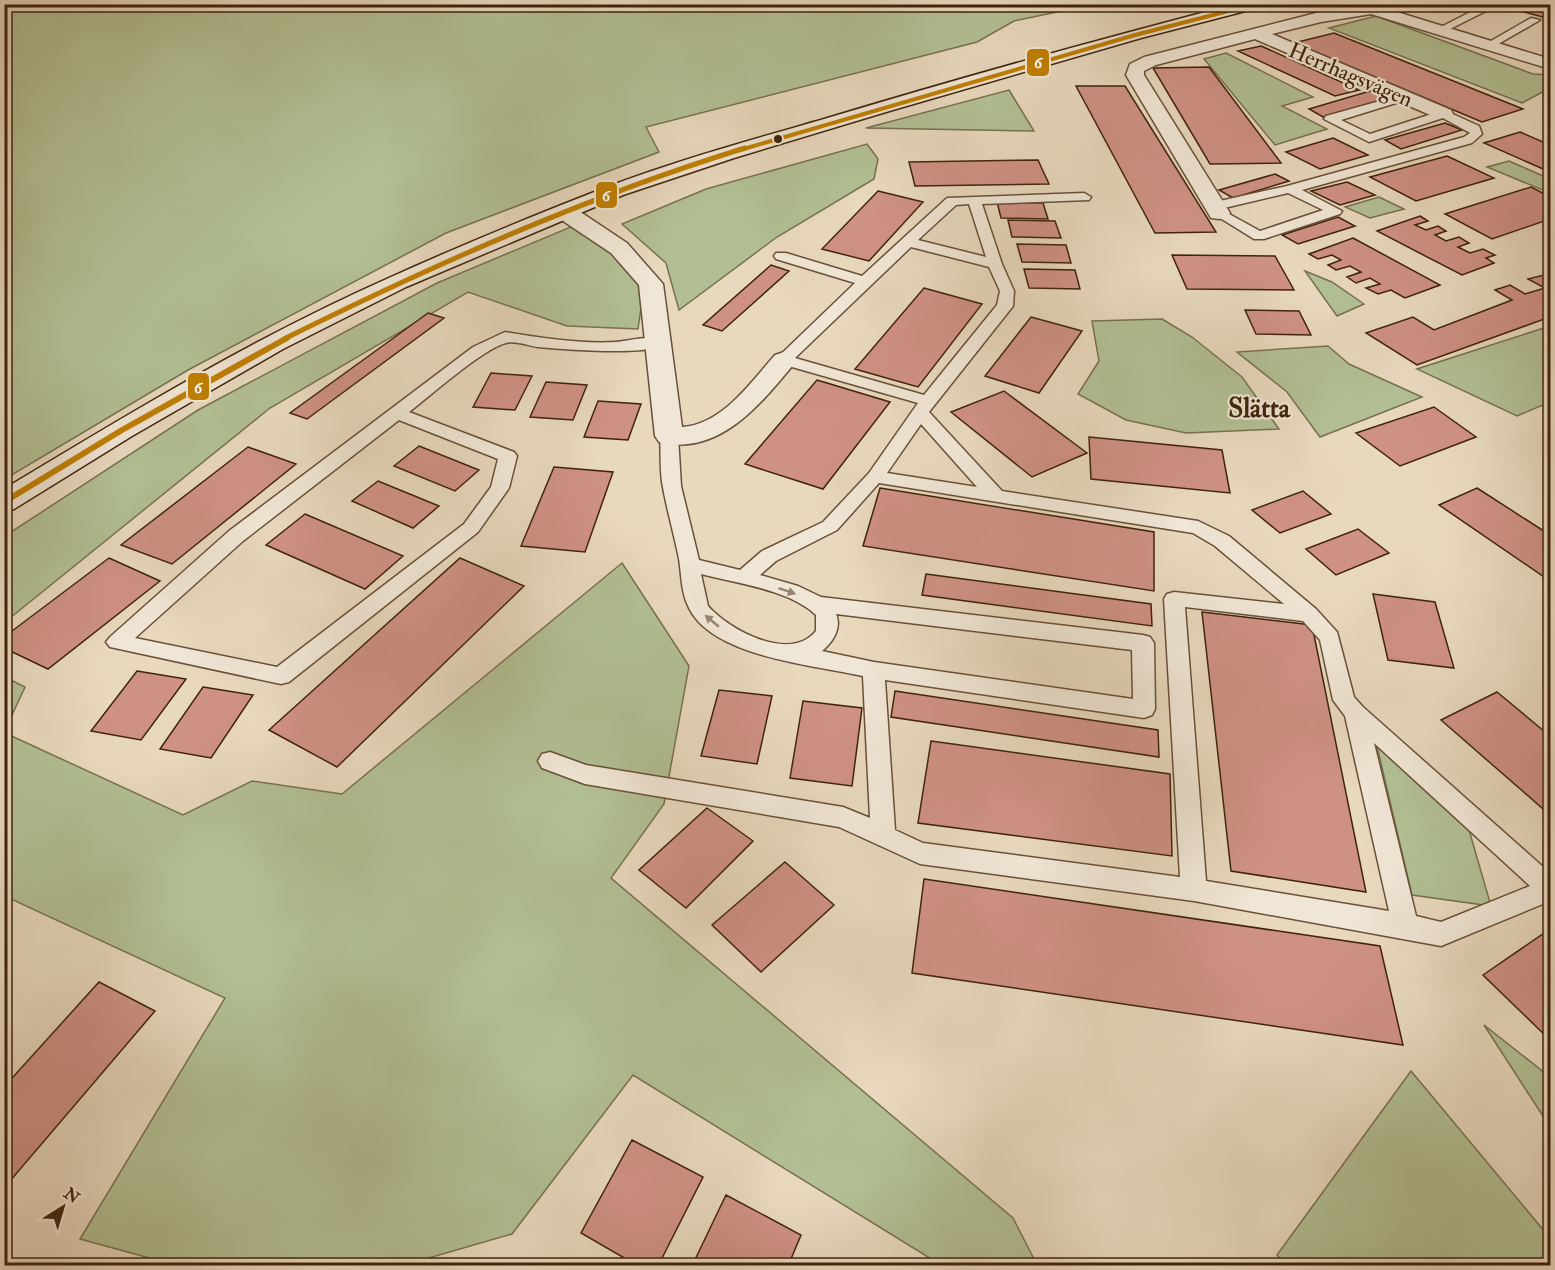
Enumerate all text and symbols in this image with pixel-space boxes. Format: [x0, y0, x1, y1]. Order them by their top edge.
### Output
street label: Herrhagsvägen [1284, 36, 1417, 114]
line badge: 6 [1026, 48, 1050, 77]
text: 6 [1034, 53, 1044, 73]
unlabelled marker [772, 133, 784, 145]
line badge: 6 [595, 181, 618, 209]
text: 6 [602, 186, 612, 206]
line badge: 6 [187, 372, 210, 401]
text: 6 [194, 378, 204, 398]
district label: Slätta [1228, 392, 1291, 425]
one-way arrow [778, 587, 796, 597]
one-way arrow [705, 615, 720, 628]
north arrow [33, 1177, 93, 1237]
text: N [59, 1183, 84, 1209]

